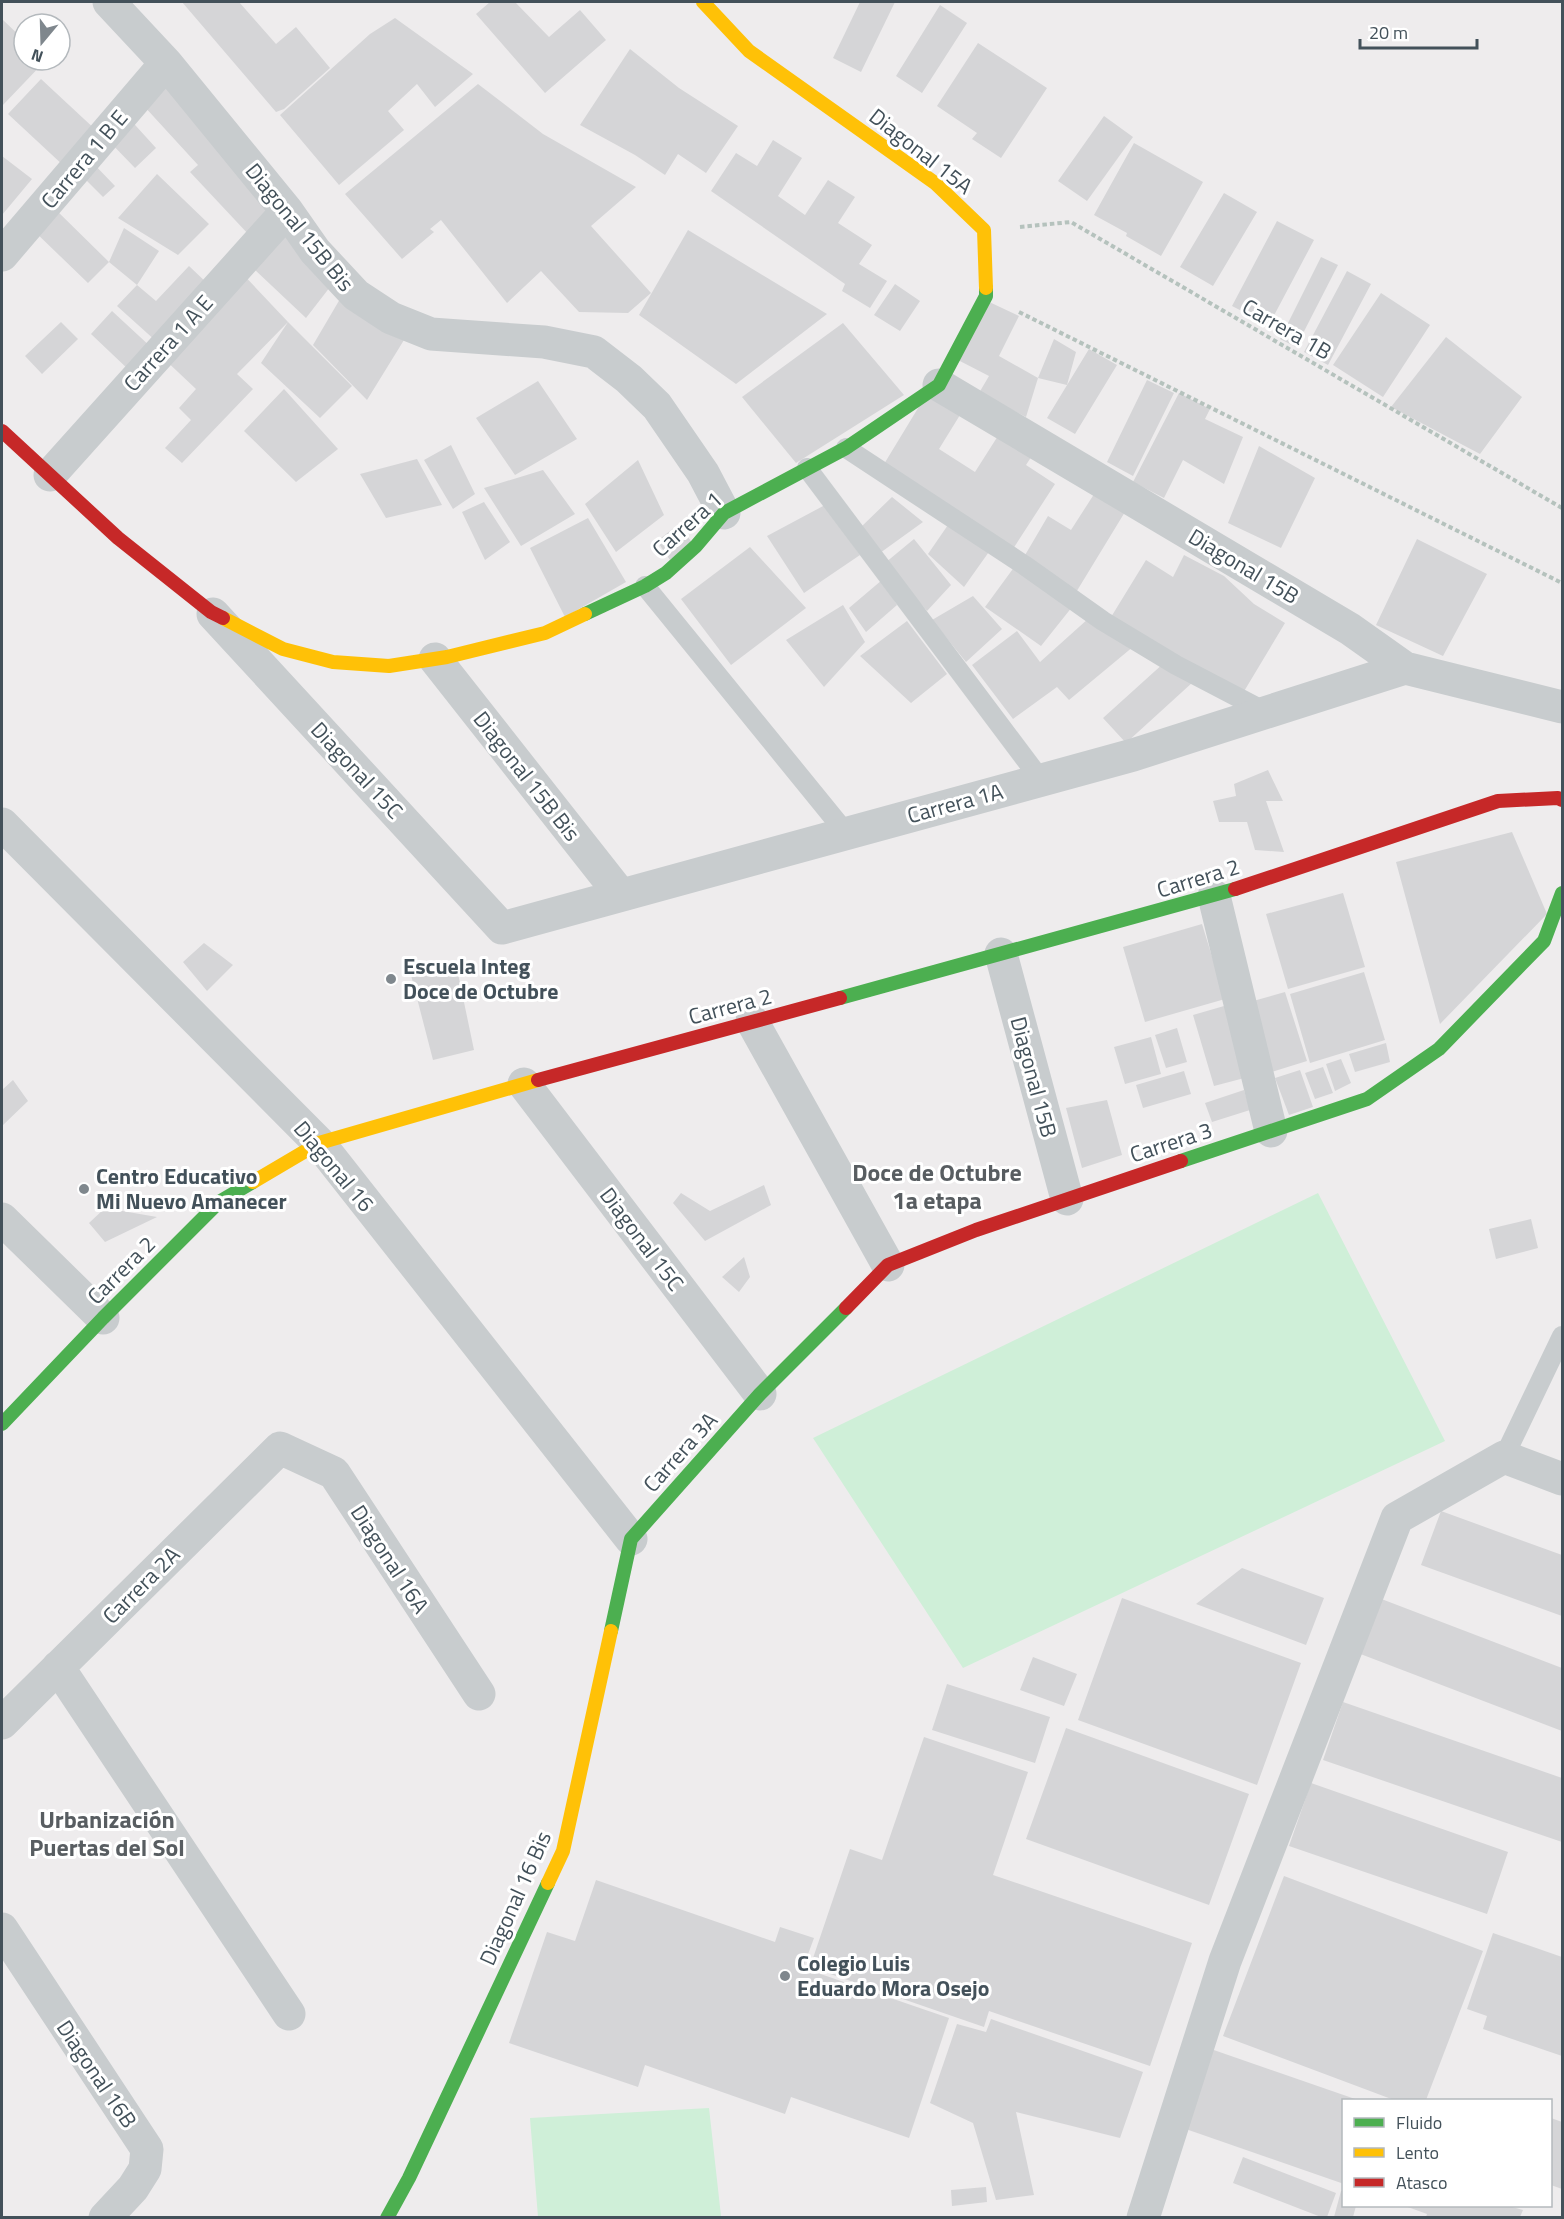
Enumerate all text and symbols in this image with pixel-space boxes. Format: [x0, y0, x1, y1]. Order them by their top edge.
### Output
north arrow [12, 12, 72, 72]
scale bar [1360, 12, 1477, 50]
text: 20 m [1369, 19, 1408, 46]
text: N [28, 43, 46, 69]
street label: Diagonal 15A [862, 100, 980, 202]
street label: Carrera 1 B E [32, 102, 136, 216]
street label: Diagonal 15B Bis [237, 155, 363, 299]
street label: Carrera 1 A E [115, 287, 221, 399]
street label: Carrera 1B [1236, 290, 1338, 368]
street label: Carrera 1 [644, 483, 730, 565]
street label: Diagonal 15B [1182, 520, 1306, 612]
street label: Diagonal 15B Bis [465, 704, 589, 848]
street label: Diagonal 15C [303, 714, 411, 826]
street label: Carrera 1A [903, 774, 1007, 832]
street label: Carrera 2 [1152, 849, 1244, 907]
place label: Escuela Integ Doce de Octubre [403, 949, 558, 1008]
marker: Escuela Integ Doce de Octubre [384, 972, 398, 986]
street label: Carrera 2 [685, 979, 775, 1033]
street label: Diagonal 15B [1002, 1013, 1066, 1141]
street label: Diagonal 16 [286, 1113, 382, 1219]
street label: Carrera 3 [1125, 1113, 1217, 1171]
district label: Doce de Octubre 1a etapa [852, 1154, 1022, 1218]
place label: Centro Educativo Mi Nuevo Amanecer [96, 1159, 287, 1218]
street label: Diagonal 15C [592, 1180, 692, 1298]
marker: Centro Educativo Mi Nuevo Amanecer [77, 1182, 91, 1196]
street label: Carrera 2 [79, 1228, 163, 1312]
street label: Carrera 3A [635, 1404, 725, 1500]
street label: Diagonal 16A [342, 1498, 438, 1620]
street label: Carrera 2A [94, 1538, 188, 1632]
district label: Urbanización Puertas del Sol [29, 1801, 185, 1865]
street label: Diagonal 16 Bis [470, 1825, 560, 1971]
place label: Colegio Luis Eduardo Mora Osejo [797, 1946, 989, 2005]
marker: Colegio Luis Eduardo Mora Osejo [778, 1969, 792, 1983]
street label: Diagonal 16B [48, 2013, 146, 2135]
legend [1342, 2099, 1552, 2207]
text: Fluido [1396, 2109, 1442, 2136]
text: Lento [1396, 2139, 1439, 2166]
text: Atasco [1396, 2169, 1447, 2196]

